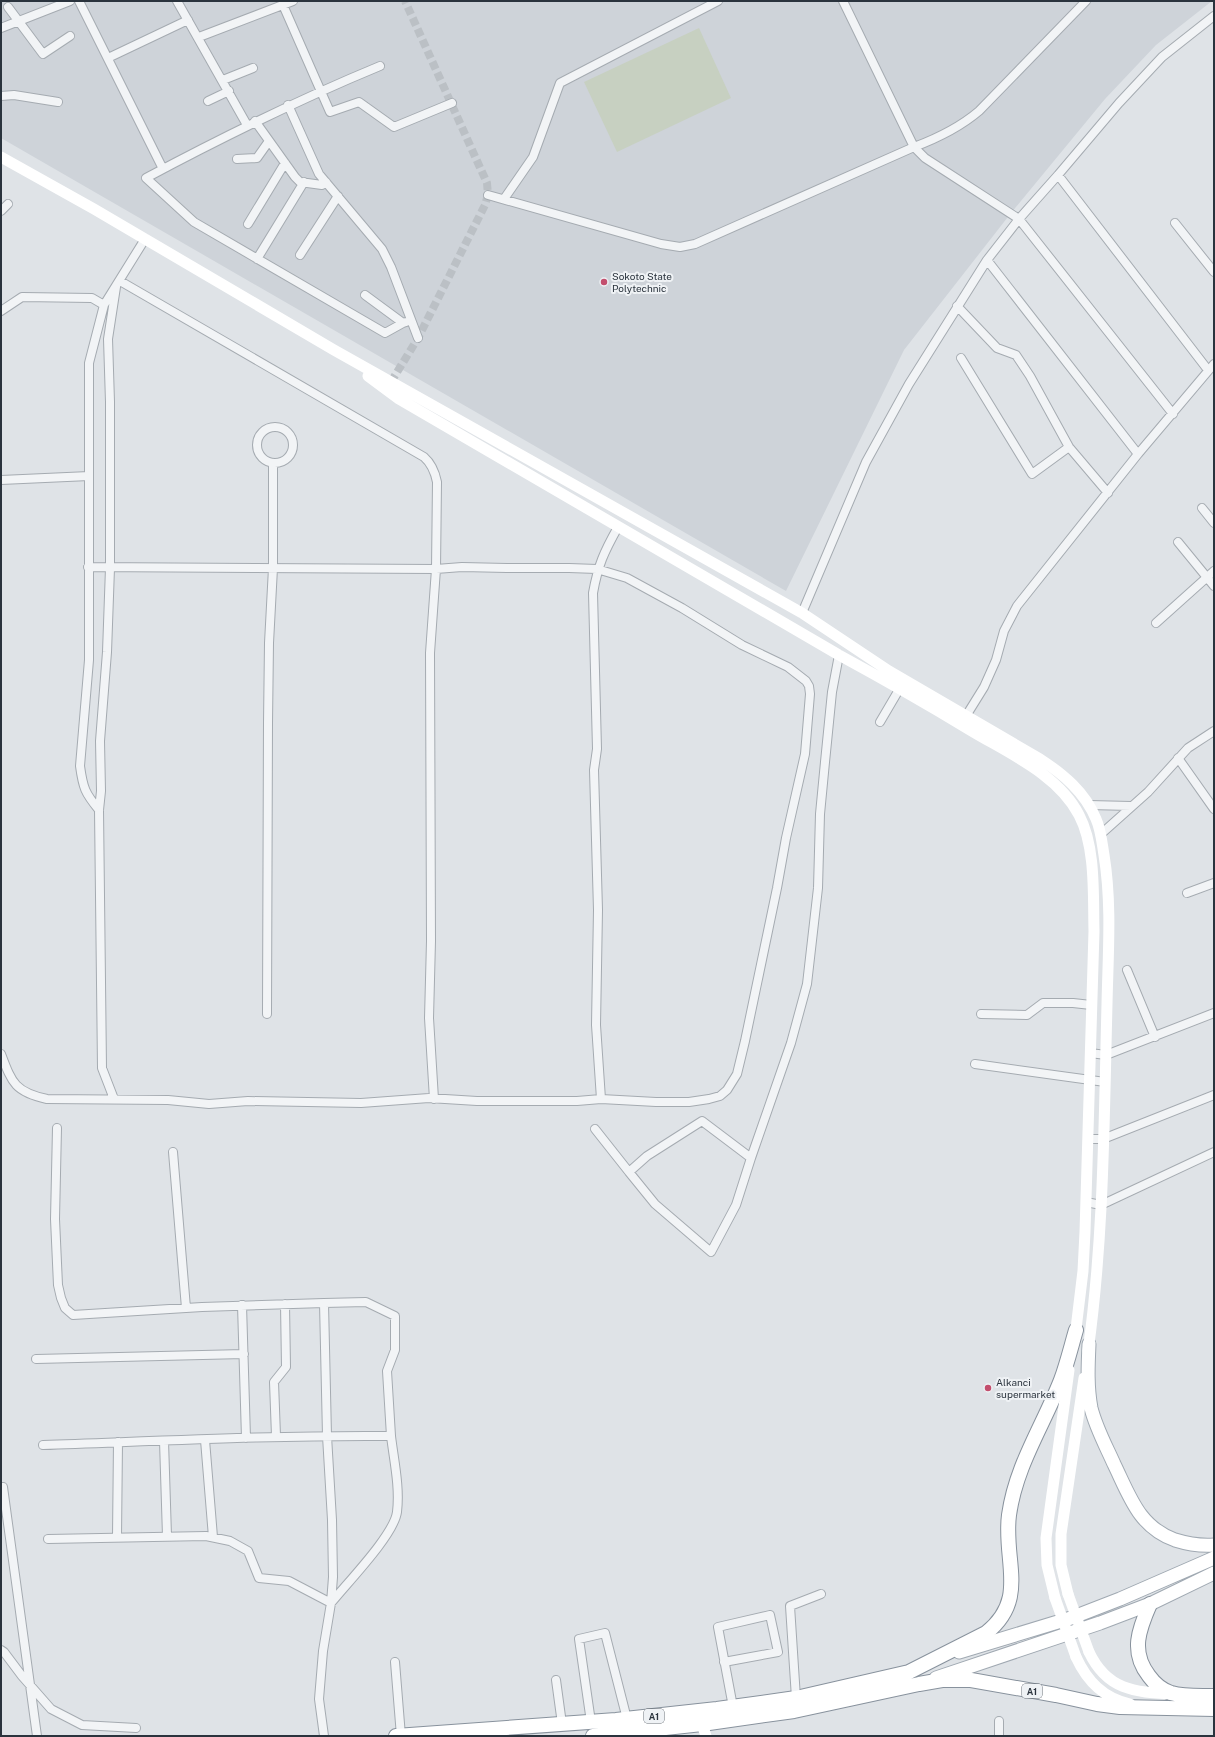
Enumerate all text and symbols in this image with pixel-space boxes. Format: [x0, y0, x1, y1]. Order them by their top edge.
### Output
place label: Sokoto State Polytechnic [612, 270, 672, 294]
marker: Sokoto State Polytechnic [599, 277, 609, 287]
place label: Alkanci supermarket [996, 1376, 1055, 1400]
marker: Alkanci supermarket [983, 1383, 993, 1393]
road number: A1 [1022, 1684, 1042, 1698]
road number: A1 [644, 1709, 664, 1723]

